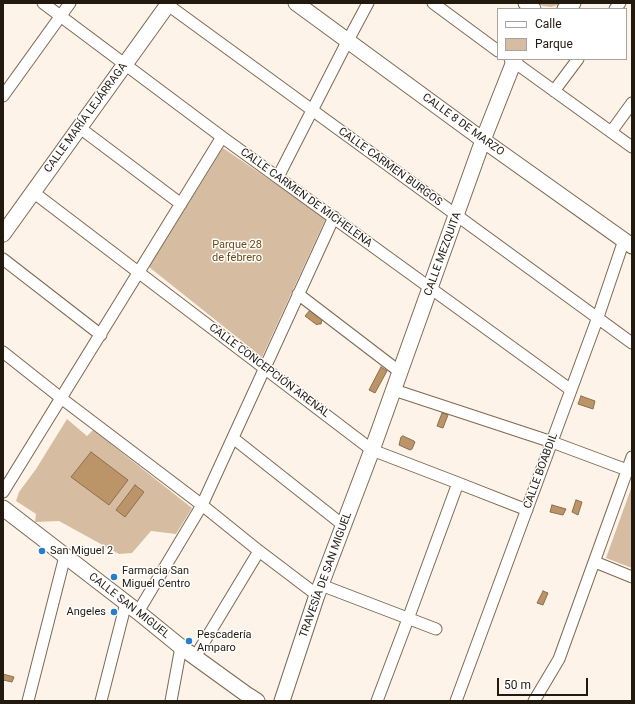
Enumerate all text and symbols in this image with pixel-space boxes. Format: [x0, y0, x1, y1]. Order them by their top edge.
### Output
legend [497, 8, 627, 60]
text: Calle [535, 17, 562, 31]
text: Parque [535, 37, 573, 51]
street label: CALLE MARÍA LEJÁRRAGA [42, 61, 130, 175]
street label: CALLE 8 DE MARZO [420, 91, 506, 159]
street label: CALLE CARMEN BURGOS [336, 125, 444, 209]
street label: CALLE CARMEN DE MICHELENA [237, 146, 375, 250]
street label: CALLE MEZQUITA [422, 210, 464, 298]
park label: Parque 28 de febrero [212, 238, 262, 264]
street label: CALLE CONCEPCIÓN ARENAL [206, 321, 332, 421]
street label: CALLE BOABDIL [521, 431, 561, 511]
street label: TRAVESÍA DE SAN MIGUEL [297, 510, 355, 640]
place label: San Miguel 2 [50, 544, 113, 558]
marker: San Miguel 2 [37, 546, 47, 556]
place label: Farmacia San Miguel Centro [122, 564, 190, 590]
street label: CALLE SAN MIGUEL [86, 570, 172, 642]
marker: Farmacia San Miguel Centro [109, 572, 119, 582]
place label: Angeles [67, 605, 106, 619]
marker: Angeles [109, 607, 119, 617]
place label: Pescadería Amparo [197, 628, 252, 654]
marker: Pescadería Amparo [184, 636, 194, 646]
scale bar [499, 670, 590, 696]
text: 50 m [504, 678, 531, 692]

